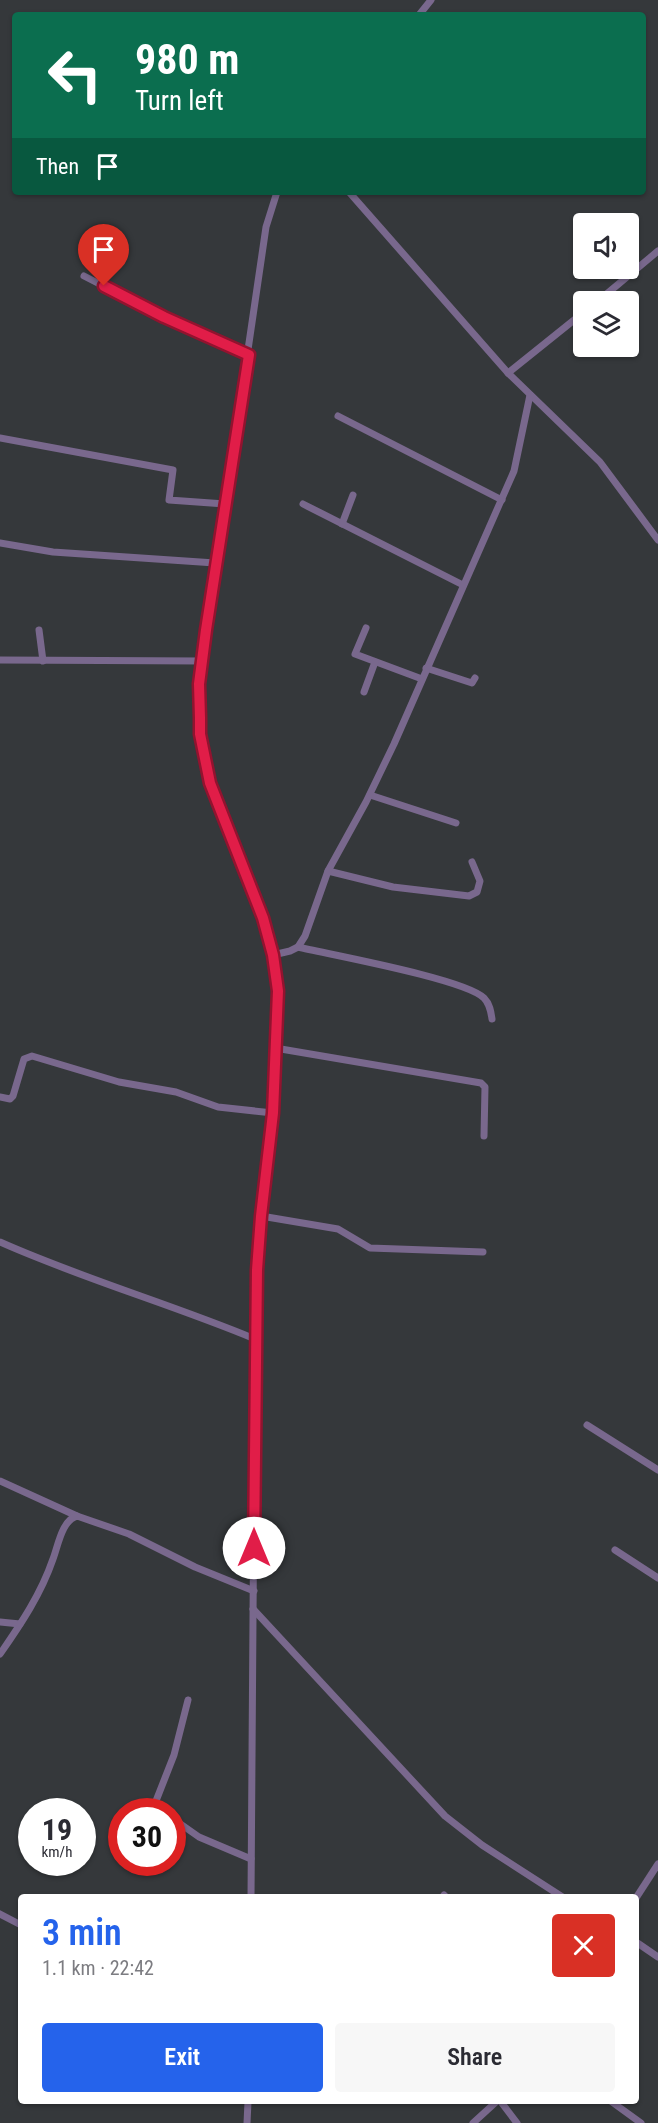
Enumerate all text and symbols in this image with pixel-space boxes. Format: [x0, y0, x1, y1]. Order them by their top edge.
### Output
text: 980 m [135, 35, 240, 84]
icon: left [36, 36, 114, 114]
text: Turn left [135, 85, 224, 117]
icon: arrive [91, 150, 124, 183]
text: Then [36, 154, 79, 179]
map controls [573, 213, 639, 357]
button: sound [573, 213, 639, 279]
pin [78, 224, 129, 286]
icon: arrive [87, 233, 120, 266]
button: layers [573, 291, 639, 357]
position arrow [222, 1516, 286, 1580]
speed limit sign: 30 [108, 1798, 186, 1876]
text: 19 [42, 1812, 72, 1847]
text: km/h [42, 1843, 72, 1861]
text: 3 min [42, 1912, 122, 1954]
button: close [552, 1914, 615, 1977]
text: 1.1 km · 22:42 [42, 1956, 154, 1980]
button: Exit [42, 2023, 323, 2092]
button: Share [335, 2023, 615, 2092]

